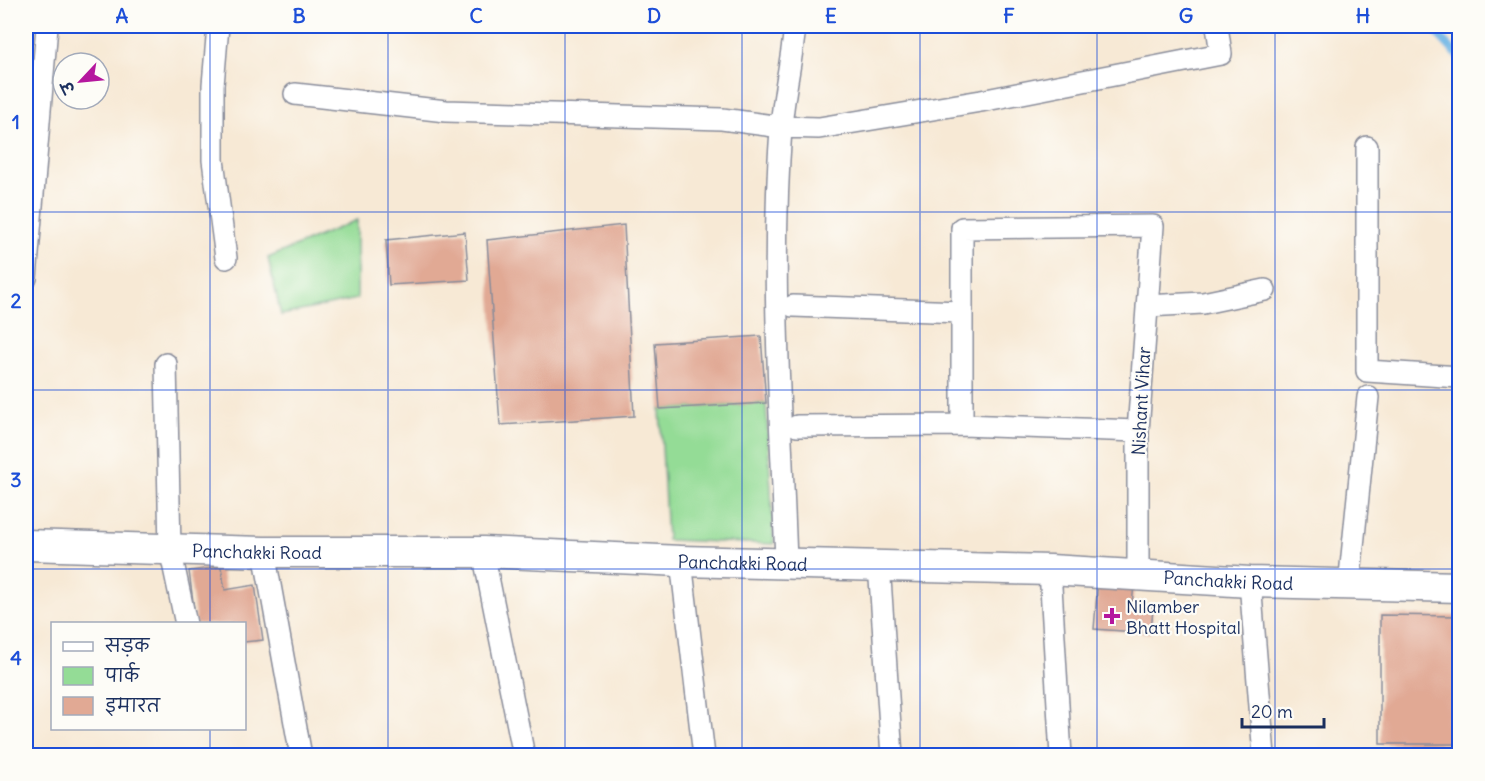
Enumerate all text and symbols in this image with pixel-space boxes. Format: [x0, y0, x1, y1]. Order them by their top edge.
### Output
text: A [116, 3, 129, 28]
text: B [292, 3, 306, 28]
text: C [469, 3, 483, 28]
text: D [647, 3, 661, 28]
text: E [825, 3, 837, 28]
text: F [1003, 3, 1015, 28]
text: G [1179, 3, 1193, 28]
text: H [1356, 3, 1370, 28]
north arrow [51, 51, 111, 111]
text: उ [56, 77, 80, 99]
text: 1 [12, 109, 20, 134]
text: 2 [11, 288, 22, 313]
street label: Nishant Vihar [1127, 345, 1155, 456]
text: 3 [10, 467, 22, 492]
street label: Panchakki Road [192, 538, 322, 564]
street label: Panchakki Road [677, 549, 808, 576]
street label: Panchakki Road [1163, 565, 1294, 595]
place label: Nilamber Bhatt Hospital [1126, 595, 1241, 639]
marker: Nilamber Bhatt Hospital [1103, 607, 1121, 625]
legend [51, 622, 246, 730]
text: सड़क [104, 634, 150, 657]
text: 4 [10, 645, 22, 670]
text: पार्क [104, 662, 140, 687]
scale bar [1242, 691, 1324, 729]
text: इमारत [105, 694, 161, 717]
text: 20 m [1251, 700, 1293, 723]

